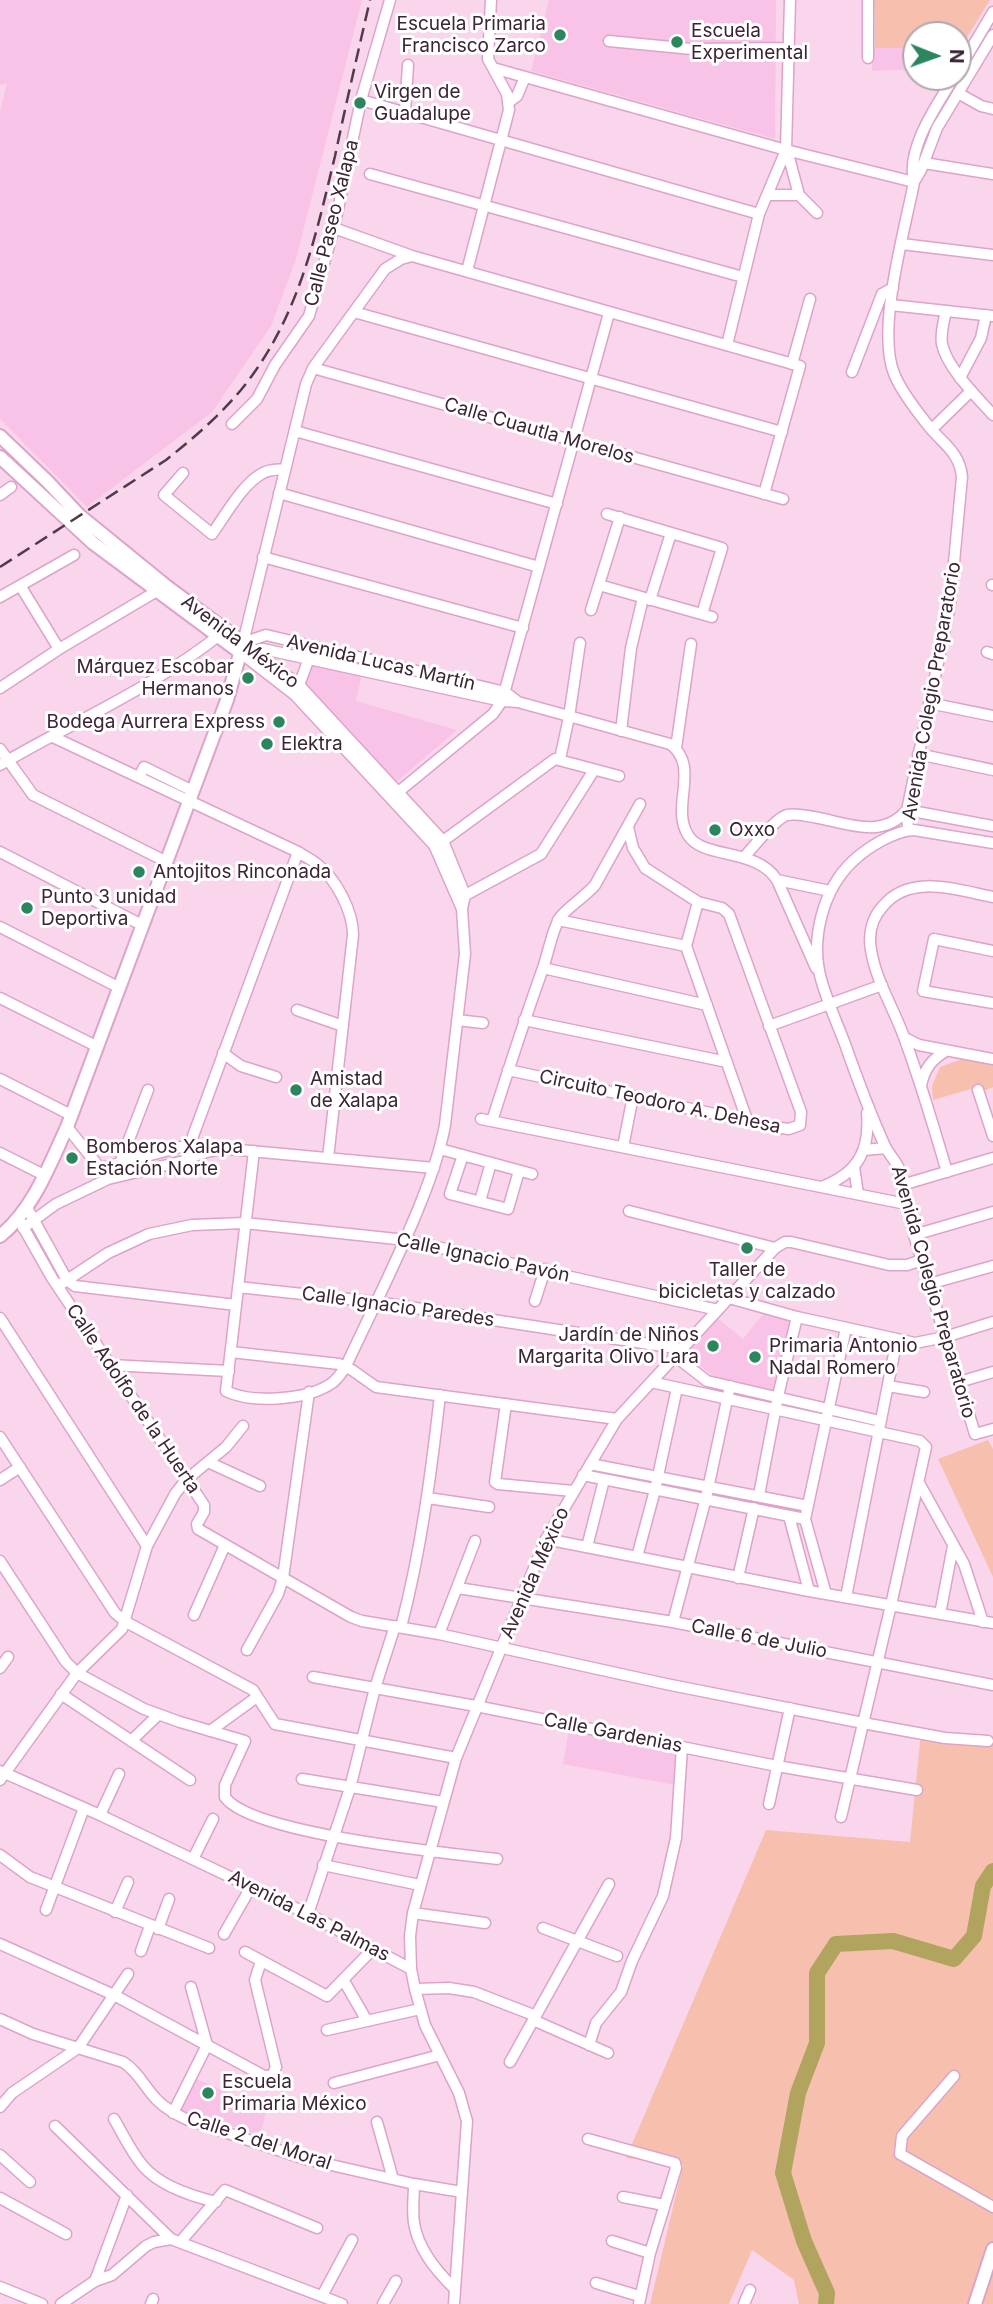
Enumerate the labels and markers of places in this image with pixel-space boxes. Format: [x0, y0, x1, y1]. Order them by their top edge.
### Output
place label: Escuela Primaria Francisco Zarco [397, 13, 546, 57]
place label: Escuela Experimental [691, 20, 808, 64]
marker: Escuela Primaria Francisco Zarco [552, 27, 568, 43]
marker: Escuela Experimental [669, 34, 685, 50]
place label: Virgen de Guadalupe [374, 81, 471, 125]
marker: Virgen de Guadalupe [352, 95, 368, 111]
place label: Márquez Escobar Hermanos [76, 656, 234, 700]
marker: Márquez Escobar Hermanos [240, 670, 256, 686]
place label: Bodega Aurrera Express [47, 711, 265, 733]
marker: Bodega Aurrera Express [271, 714, 287, 730]
place label: Elektra [281, 733, 343, 755]
marker: Elektra [259, 736, 275, 752]
place label: Oxxo [729, 819, 775, 841]
marker: Oxxo [707, 822, 723, 838]
place label: Antojitos Rinconada [153, 861, 331, 883]
marker: Antojitos Rinconada [131, 864, 147, 880]
place label: Punto 3 unidad Deportiva [41, 886, 176, 930]
marker: Punto 3 unidad Deportiva [19, 900, 35, 916]
place label: Amistad de Xalapa [310, 1068, 398, 1112]
marker: Amistad de Xalapa [288, 1082, 304, 1098]
place label: Bomberos Xalapa Estación Norte [86, 1136, 243, 1180]
marker: Bomberos Xalapa Estación Norte [64, 1150, 80, 1166]
marker: Taller de bicicletas y calzado [739, 1240, 755, 1256]
place label: Taller de bicicletas y calzado [658, 1259, 836, 1303]
place label: Jardín de Niños Margarita Olivo Lara [518, 1324, 699, 1368]
place label: Primaria Antonio Nadal Romero [769, 1335, 918, 1379]
marker: Jardín de Niños Margarita Olivo Lara [705, 1338, 721, 1354]
marker: Primaria Antonio Nadal Romero [747, 1349, 763, 1365]
place label: Escuela Primaria México [222, 2071, 367, 2115]
marker: Escuela Primaria México [200, 2085, 216, 2101]

